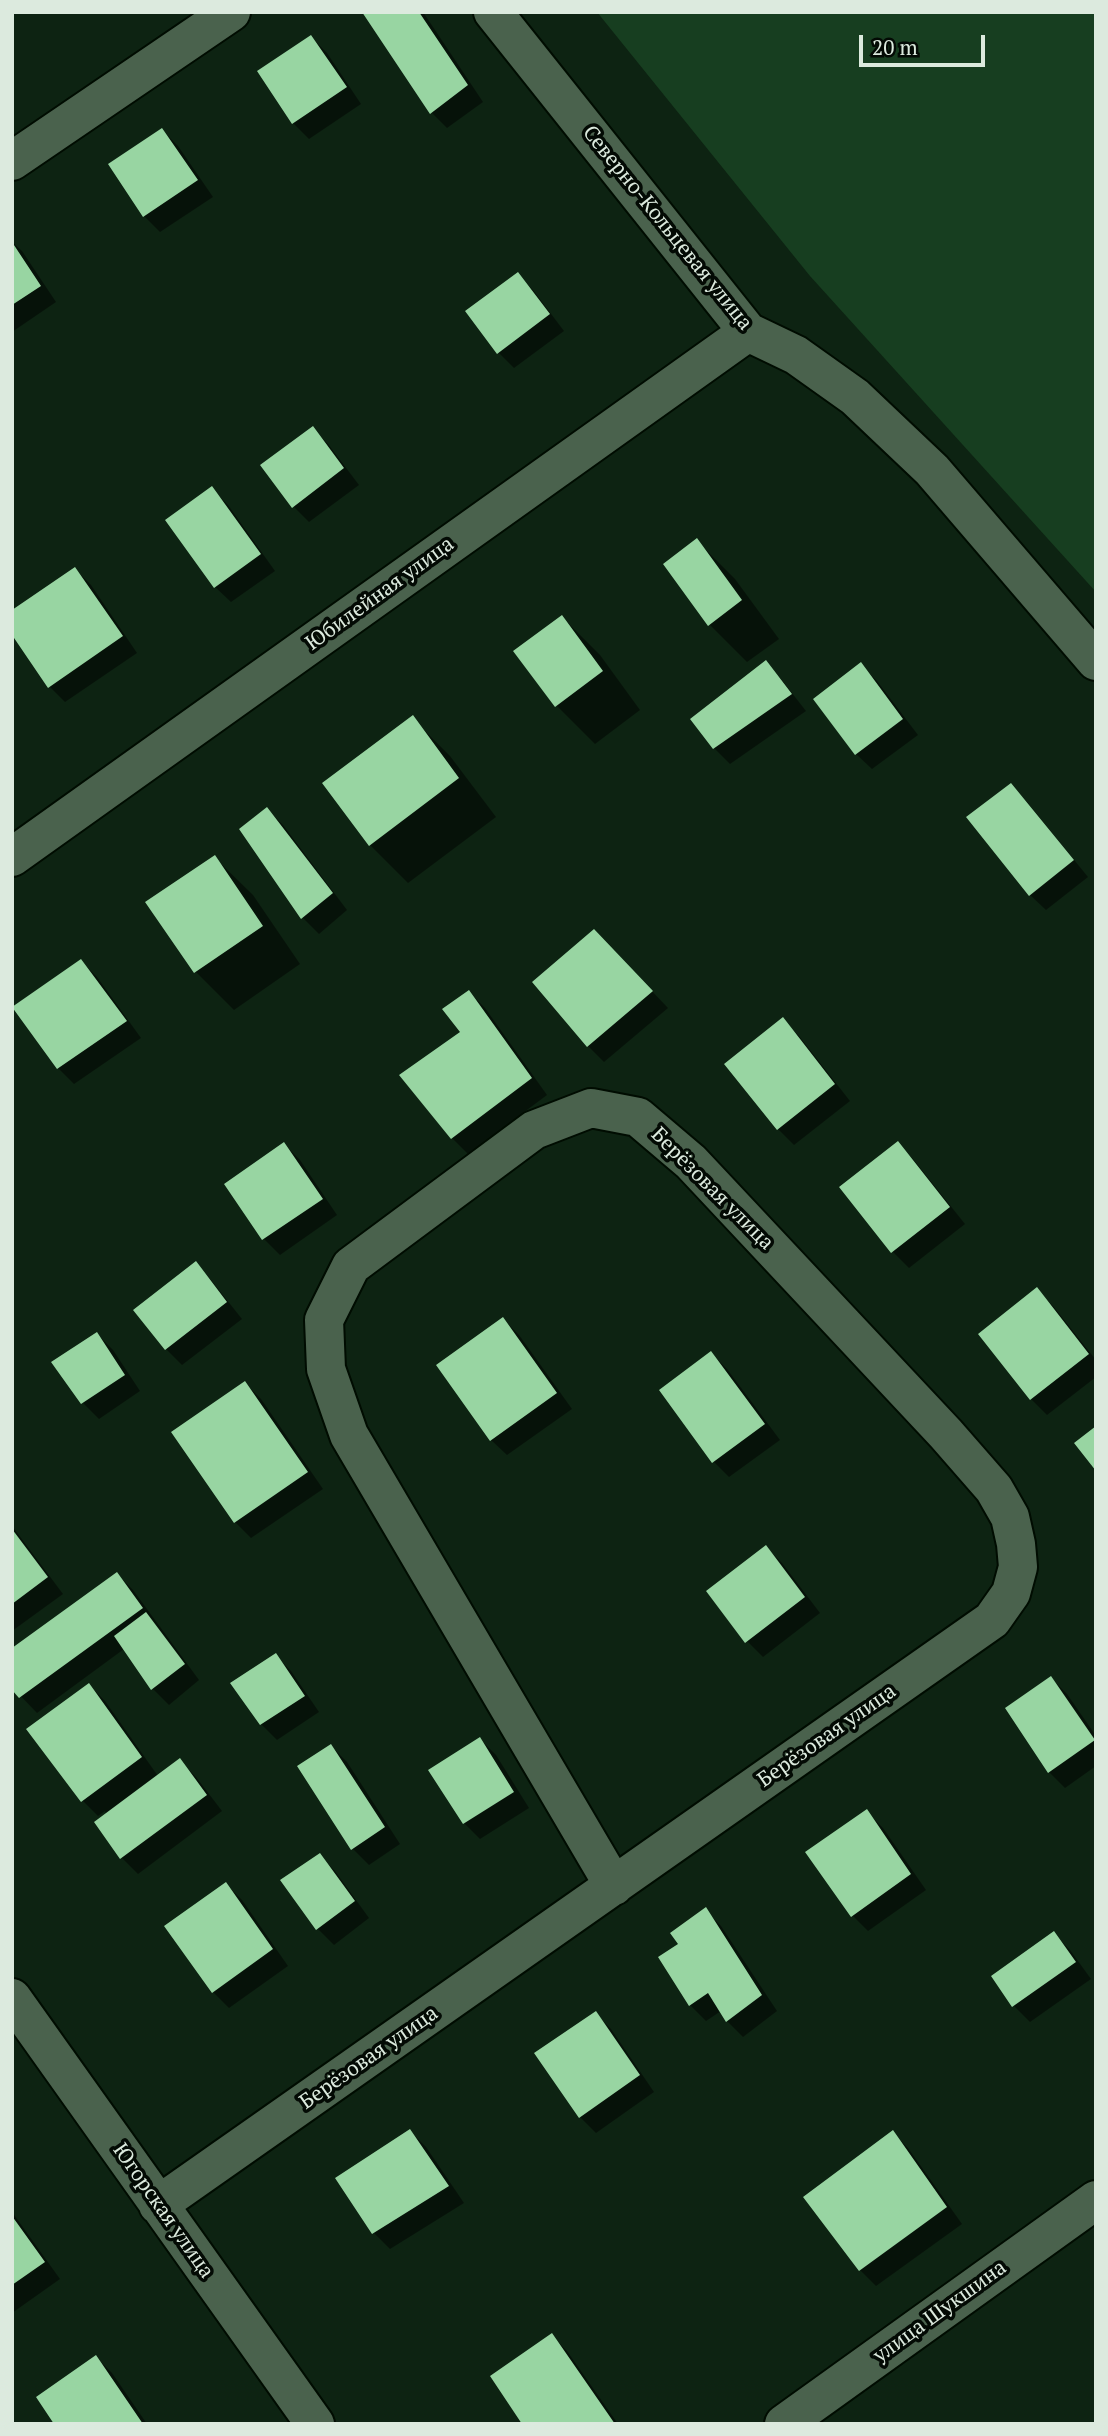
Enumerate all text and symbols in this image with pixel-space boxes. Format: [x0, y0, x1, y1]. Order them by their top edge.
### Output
scale bar [863, 21, 989, 65]
text: 20 m [872, 33, 918, 61]
street label: Северно-Кольцевая улица [577, 121, 757, 335]
street label: Юбилейная улица [301, 532, 459, 656]
street label: Берёзовая улица [645, 1122, 779, 1256]
street label: Берёзовая улица [753, 1679, 901, 1793]
street label: Берёзовая улица [295, 2001, 443, 2115]
street label: Югорская улица [107, 2139, 219, 2283]
street label: улица Шукшина [869, 2255, 1011, 2369]

